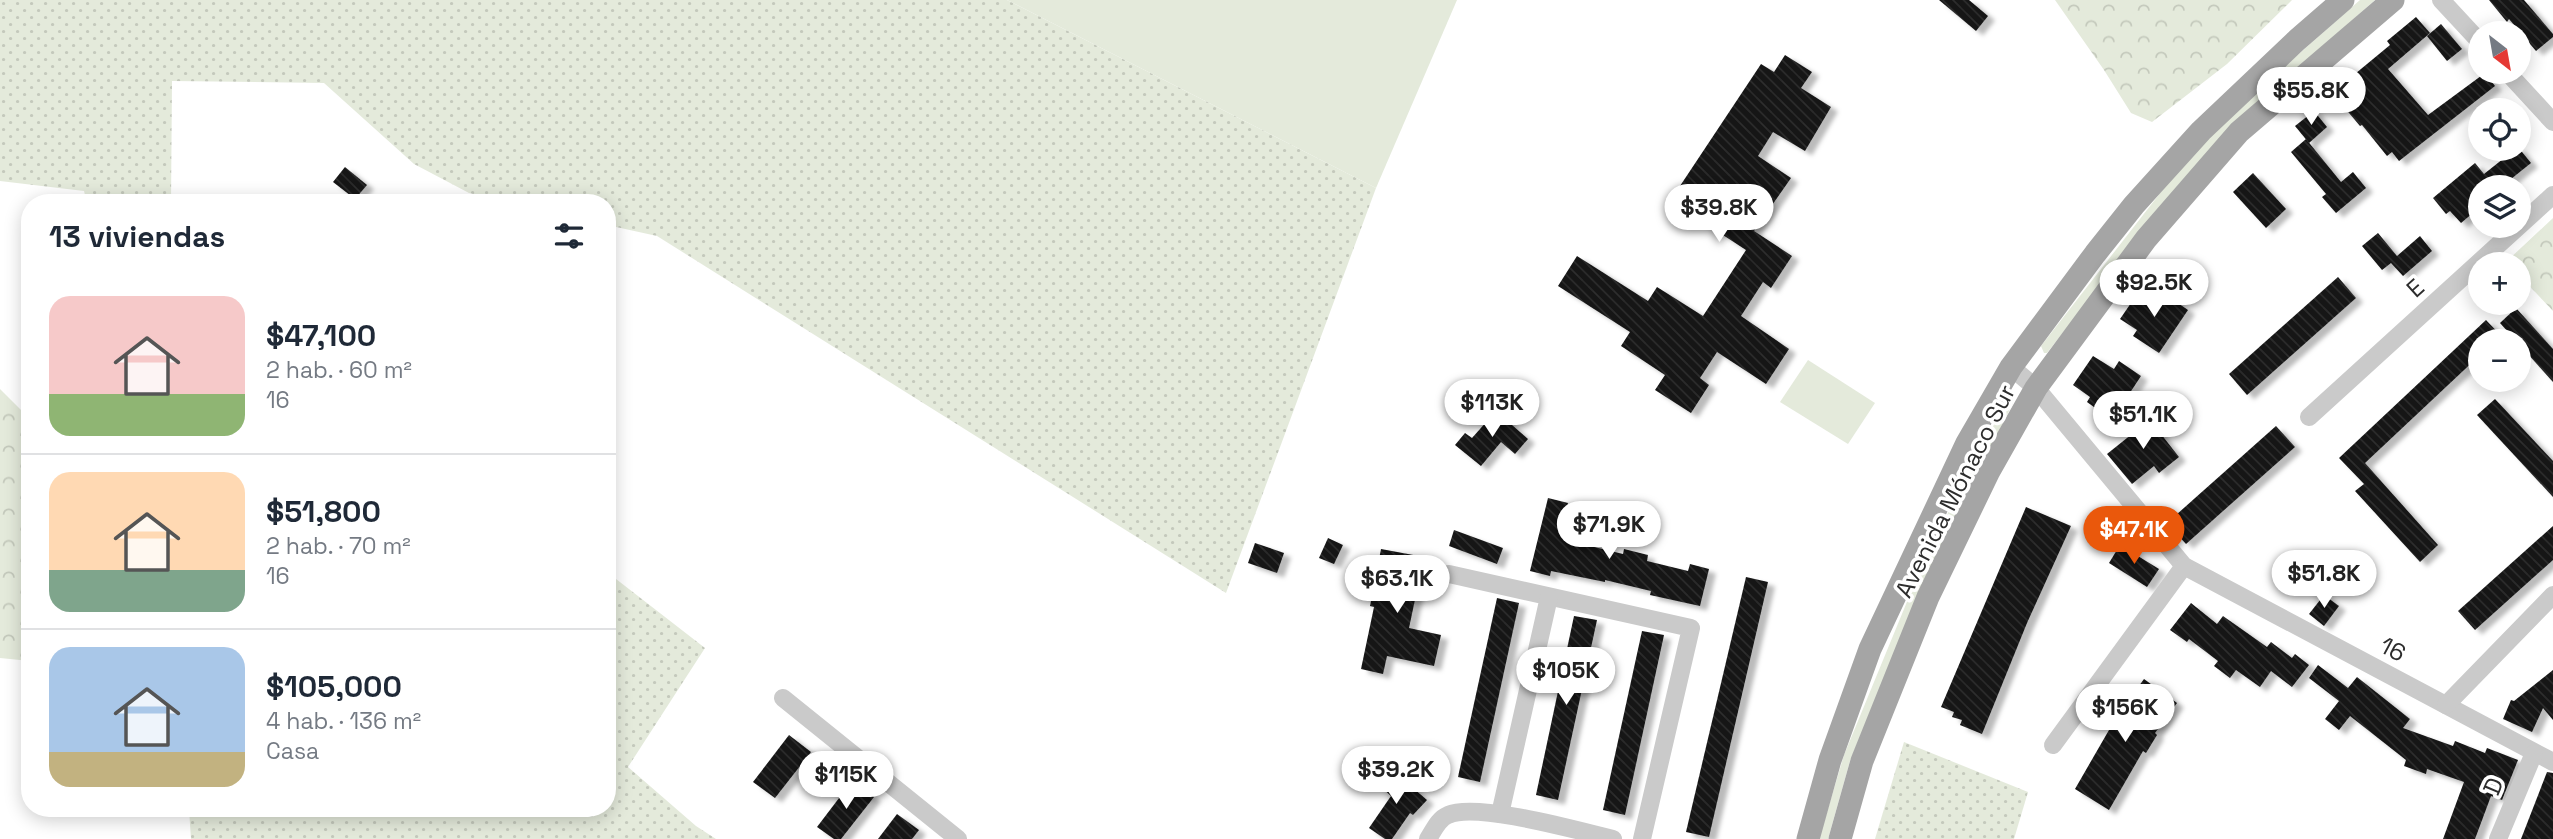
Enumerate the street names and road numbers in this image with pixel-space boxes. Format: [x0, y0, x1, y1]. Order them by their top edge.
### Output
street label: E [2400, 272, 2430, 304]
street label: Avenida Mónaco Sur [1888, 379, 2022, 603]
street label: 16 [2375, 630, 2411, 668]
street label: D [2476, 773, 2510, 799]

